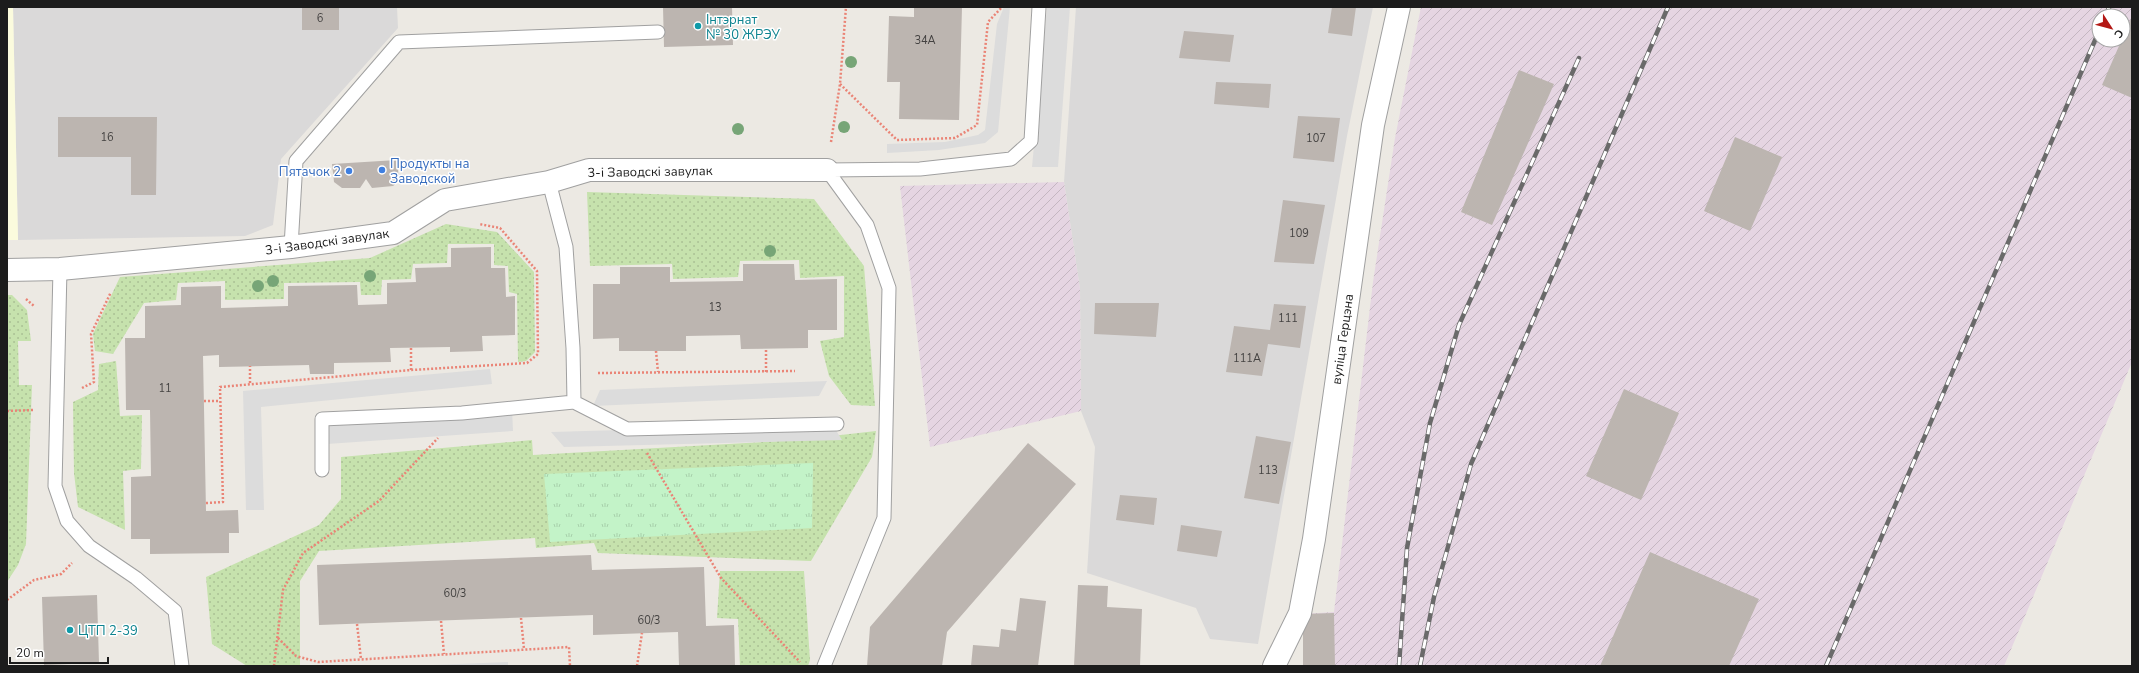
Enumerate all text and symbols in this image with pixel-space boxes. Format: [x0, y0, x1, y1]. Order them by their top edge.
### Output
north arrow [2091, 8, 2131, 48]
house number: 6 [317, 11, 324, 26]
place label: Інтэрнат № 30 ЖРЭУ [706, 11, 781, 44]
marker: Інтэрнат № 30 ЖРЭУ [693, 21, 703, 31]
text: С [2110, 26, 2127, 41]
house number: 34А [914, 33, 936, 48]
house number: 16 [100, 130, 114, 145]
house number: 107 [1306, 131, 1326, 146]
place label: Продукты на Заводской [390, 155, 469, 188]
street label: 3-і Заводскі завулак [587, 162, 713, 182]
place label: Пятачок 2 [279, 163, 341, 181]
marker: Продукты на Заводской [377, 165, 387, 175]
marker: Пятачок 2 [344, 166, 354, 176]
street label: 3-і Заводскі завулак [264, 224, 390, 260]
house number: 109 [1289, 226, 1309, 241]
street label: вуліца Герцэна [1328, 293, 1358, 386]
house number: 13 [708, 300, 722, 315]
house number: 111 [1278, 311, 1298, 326]
house number: 111А [1233, 351, 1261, 366]
house number: 11 [158, 381, 172, 396]
house number: 113 [1258, 463, 1278, 478]
house number: 60/3 [444, 586, 466, 601]
house number: 60/3 [638, 613, 660, 628]
place label: ЦТП 2-39 [78, 622, 138, 640]
marker: ЦТП 2-39 [65, 625, 75, 635]
scale bar [10, 639, 108, 665]
text: 20 m [16, 645, 44, 661]

